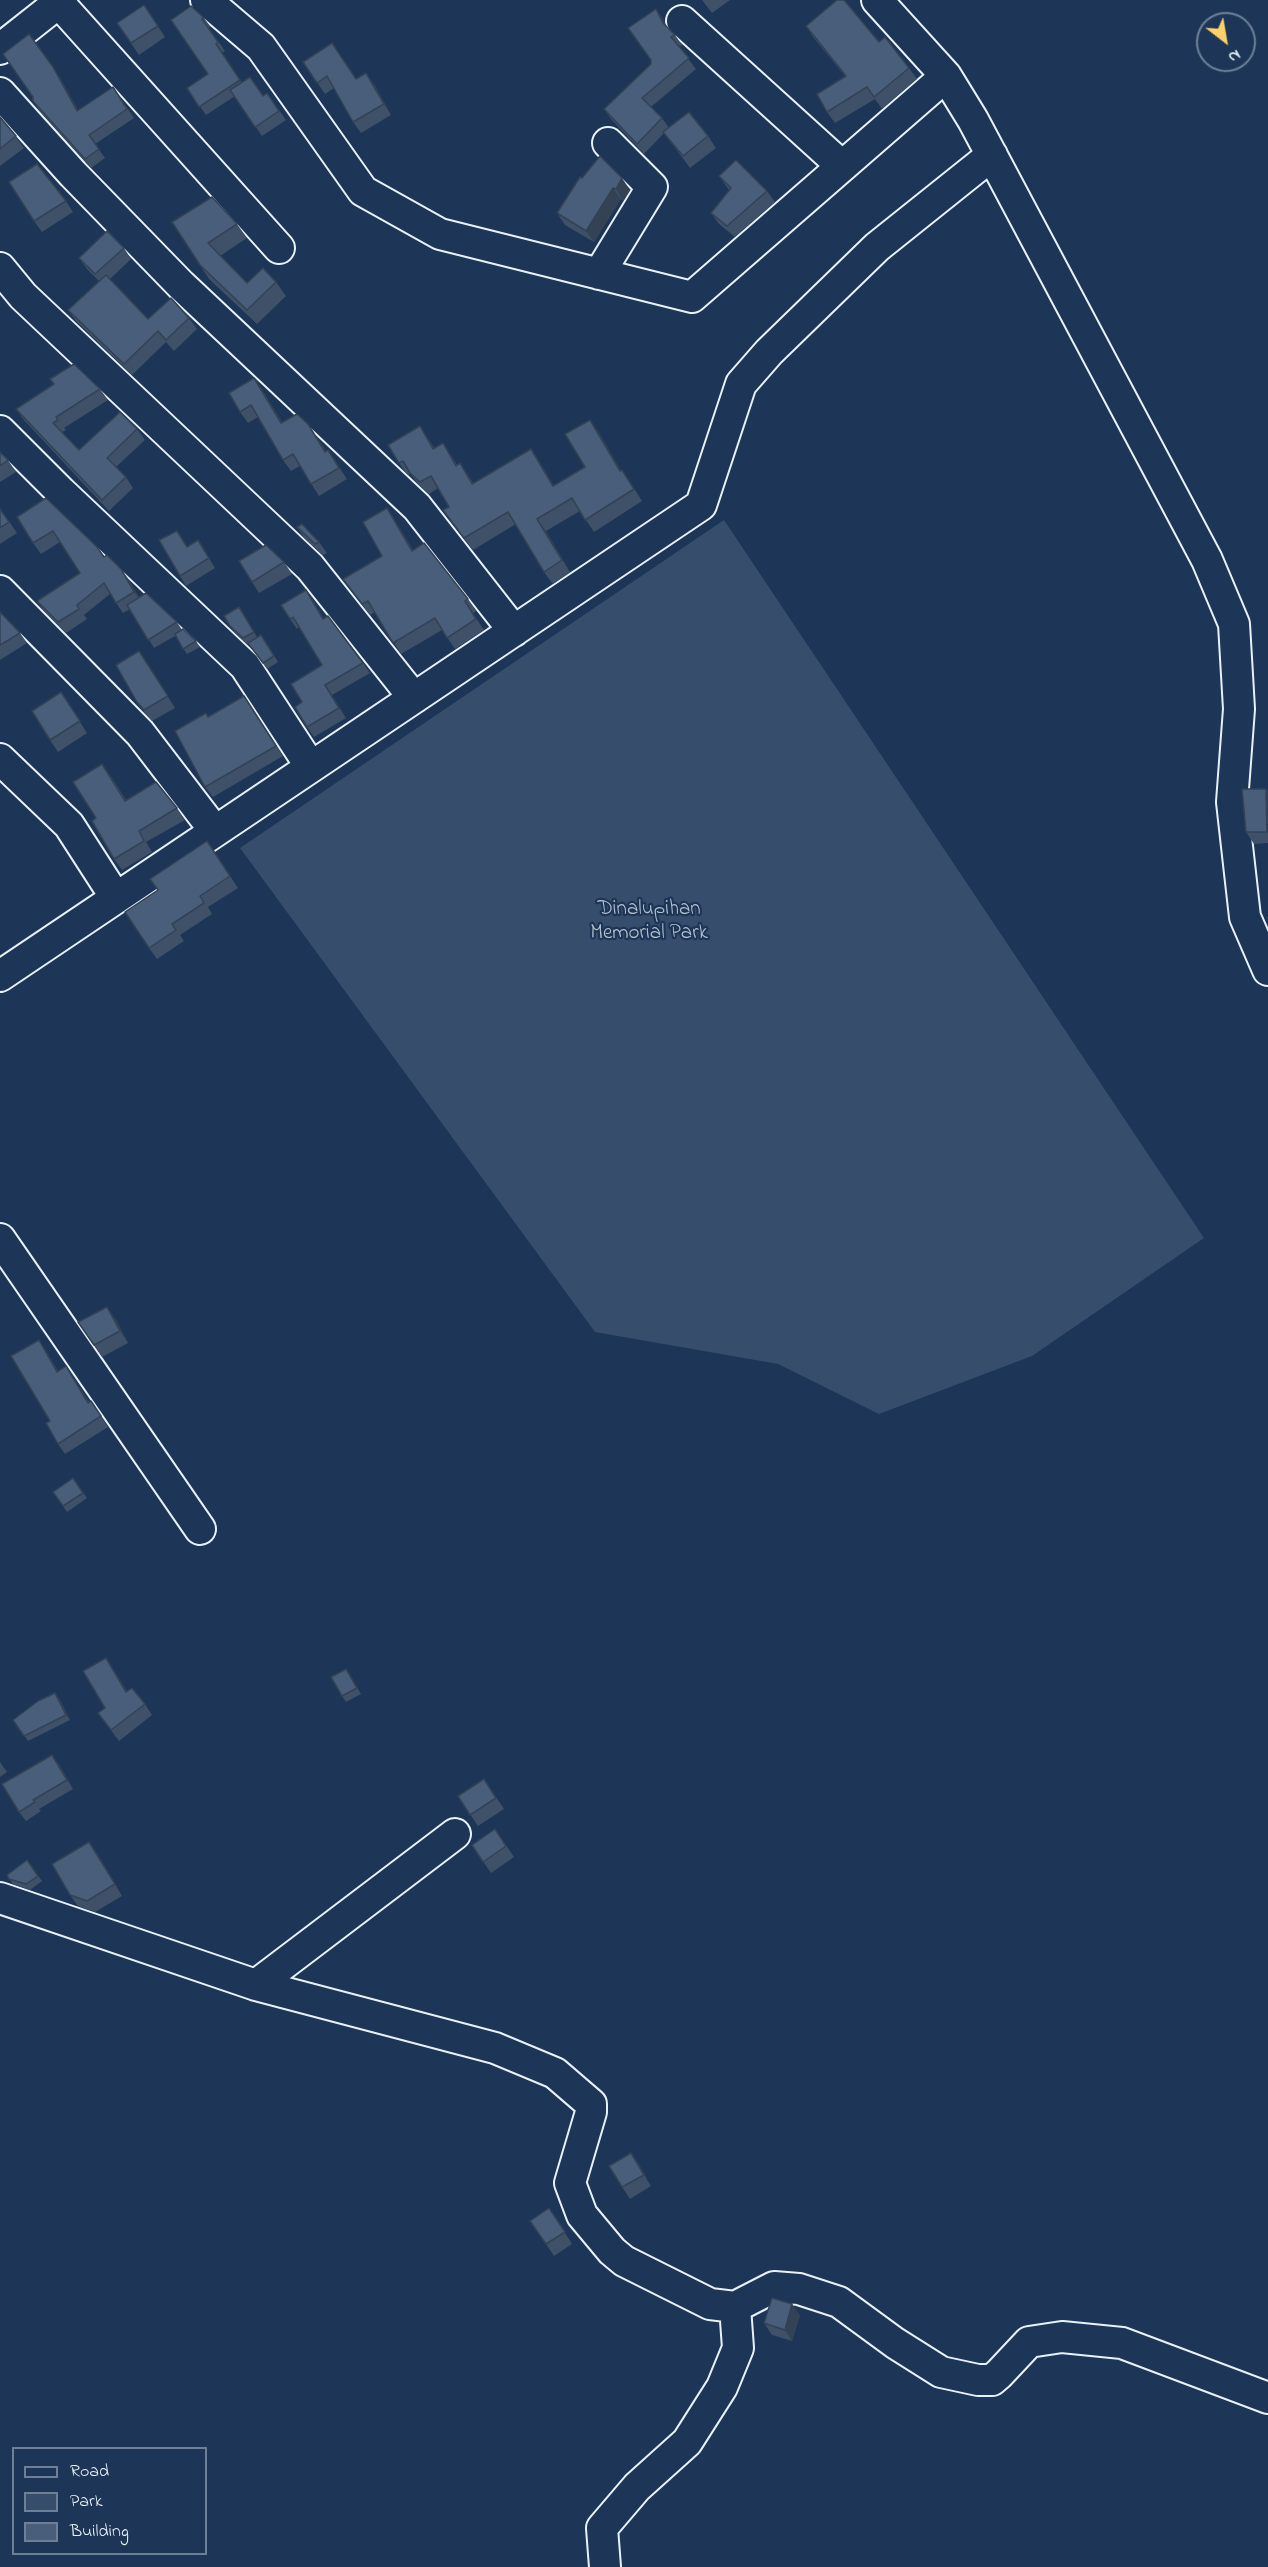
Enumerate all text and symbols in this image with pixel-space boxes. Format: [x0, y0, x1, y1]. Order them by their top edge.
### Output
north arrow [1196, 12, 1256, 72]
text: N [1223, 43, 1245, 69]
park label: Dinalupihan Memorial Park [590, 898, 708, 948]
legend [12, 2447, 207, 2555]
text: Road [70, 2459, 109, 2485]
text: Park [70, 2489, 103, 2515]
text: Building [70, 2519, 129, 2545]

